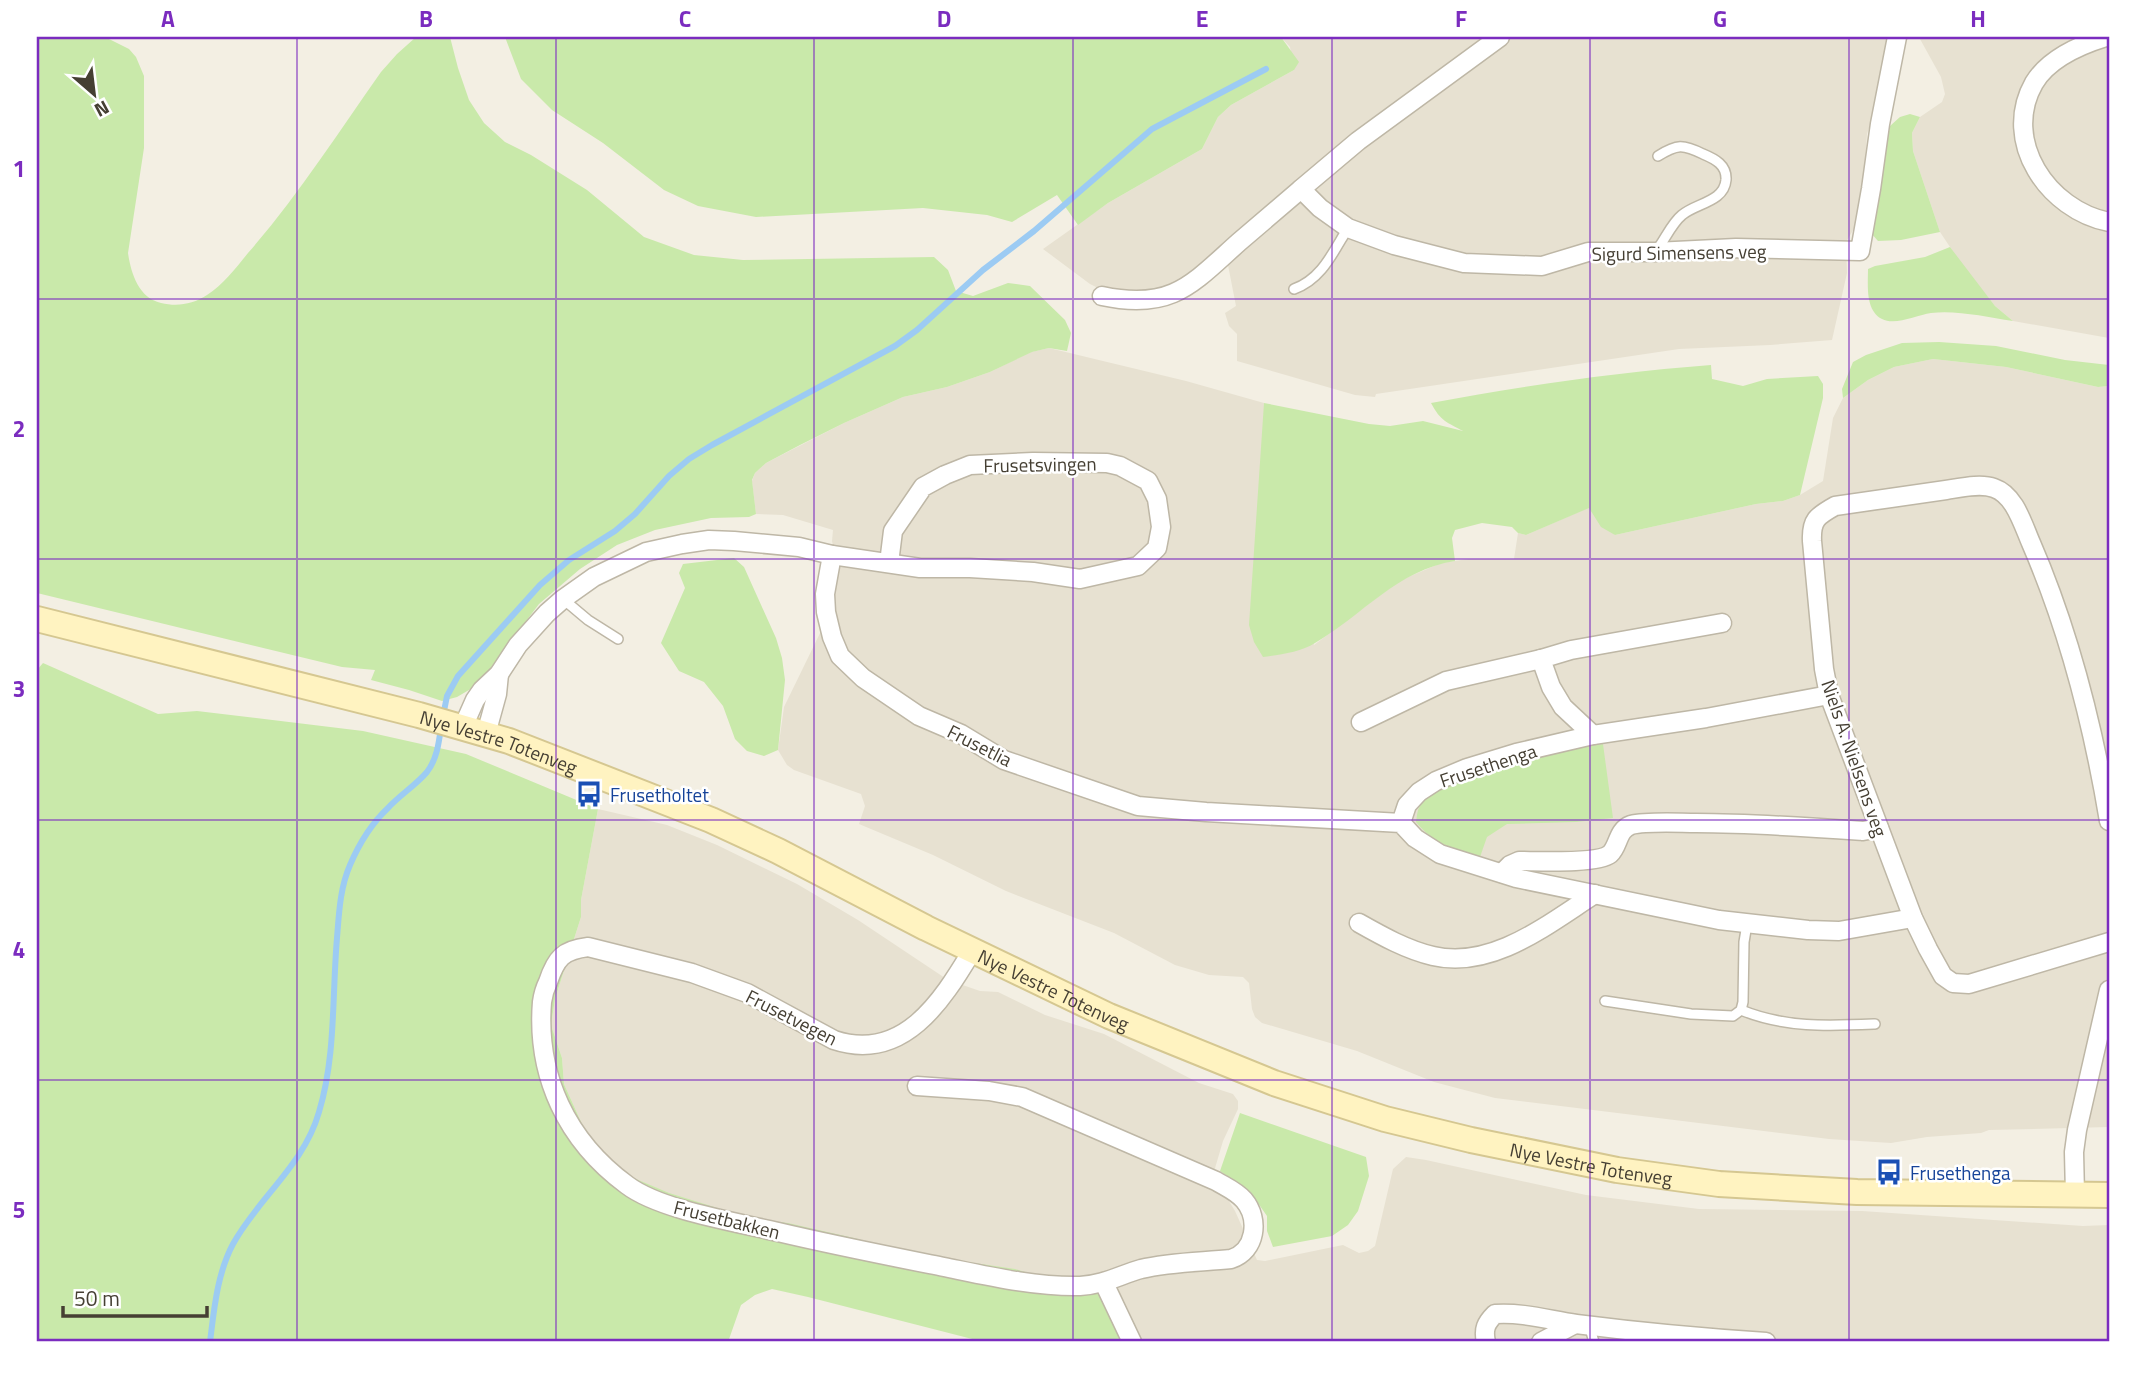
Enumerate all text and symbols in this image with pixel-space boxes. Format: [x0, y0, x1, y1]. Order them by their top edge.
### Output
text: A [161, 1, 175, 36]
text: B [419, 1, 433, 36]
text: C [679, 1, 691, 36]
text: D [937, 1, 951, 36]
text: E [1196, 1, 1208, 36]
text: F [1455, 1, 1467, 36]
text: G [1713, 1, 1727, 36]
text: H [1970, 1, 1986, 36]
north arrow [60, 60, 130, 130]
text: N [90, 94, 115, 125]
text: 1 [13, 151, 25, 186]
street label: Sigurd Simensens veg [1591, 236, 1767, 268]
text: 2 [13, 411, 25, 446]
street label: Frusetsvingen [983, 449, 1097, 479]
text: 3 [13, 671, 25, 706]
street label: Niels A. Nielsens veg [1814, 675, 1896, 841]
street label: Nye Vestre Totenveg [417, 702, 582, 781]
street label: Frusetlia [943, 716, 1018, 774]
street label: Frusethenga [1436, 736, 1541, 794]
bus stop icon: Frusetholtet [574, 779, 604, 809]
place label: Frusetholtet [610, 780, 709, 809]
text: 4 [13, 932, 25, 967]
street label: Nye Vestre Totenveg [973, 941, 1134, 1037]
street label: Frusetvegen [741, 982, 843, 1052]
street label: Nye Vestre Totenveg [1508, 1134, 1674, 1192]
bus stop icon: Frusethenga [1874, 1157, 1904, 1187]
place label: Frusethenga [1910, 1158, 2011, 1187]
text: 5 [13, 1192, 25, 1227]
street label: Frusetbakken [671, 1192, 783, 1246]
scale bar [63, 1274, 206, 1318]
text: 50 m [74, 1282, 120, 1314]

